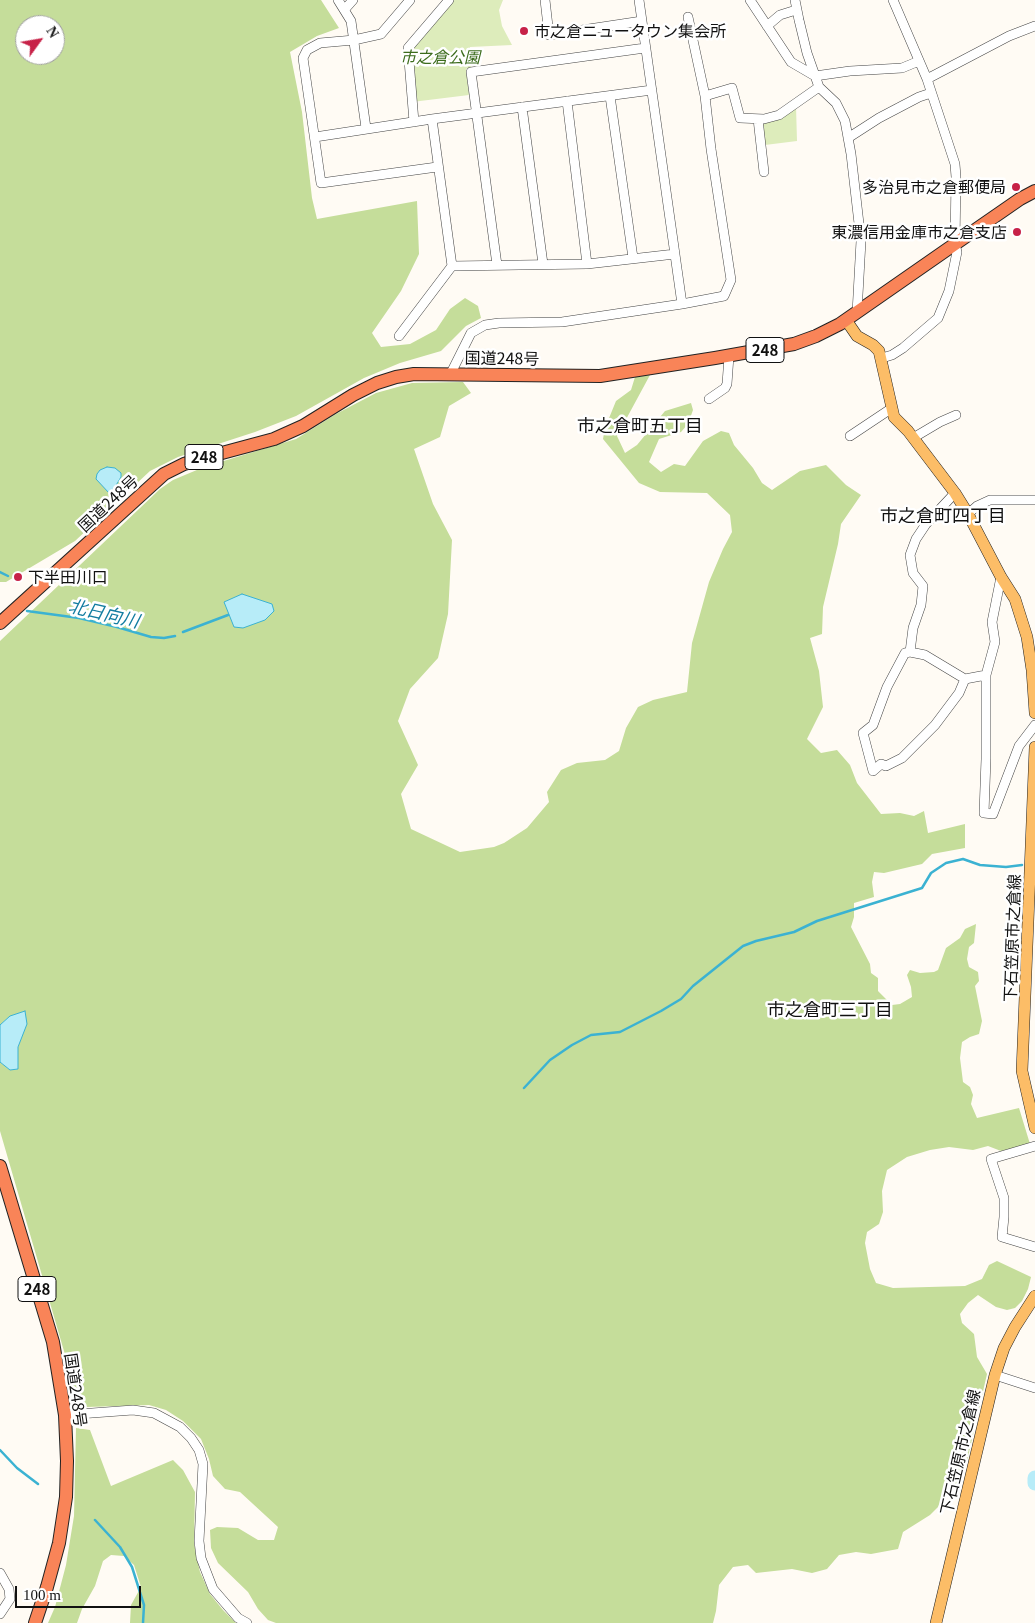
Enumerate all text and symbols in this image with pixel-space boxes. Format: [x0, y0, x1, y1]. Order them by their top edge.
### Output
north arrow [15, 15, 65, 65]
place label: 市之倉ニュータウン集会所 [534, 21, 726, 41]
text: N [43, 24, 61, 41]
marker: 市之倉ニュータウン集会所 [518, 25, 530, 37]
park label: 市之倉公園 [400, 47, 480, 67]
place label: 多治見市之倉郵便局 [862, 177, 1006, 197]
marker: 多治見市之倉郵便局 [1010, 181, 1022, 193]
place label: 東濃信用金庫市之倉支店 [831, 222, 1007, 242]
marker: 東濃信用金庫市之倉支店 [1011, 226, 1023, 238]
road number: 248 [746, 338, 784, 362]
street label: 国道248号 [465, 348, 539, 368]
district label: 市之倉町五丁目 [577, 414, 703, 436]
road number: 248 [185, 444, 223, 470]
street label: 国道248号 [74, 471, 142, 535]
district label: 市之倉町四丁目 [880, 504, 1006, 526]
place label: 下半田川口 [28, 567, 108, 587]
marker: 下半田川口 [12, 571, 24, 583]
water label: 北日向川 [66, 594, 142, 632]
street label: 下石笠原市之倉線 [1000, 874, 1024, 1002]
district label: 市之倉町三丁目 [767, 998, 893, 1020]
road number: 248 [18, 1276, 56, 1302]
street label: 国道248号 [61, 1352, 91, 1428]
street label: 下石笠原市之倉線 [936, 1387, 984, 1517]
scale bar [18, 1576, 144, 1608]
text: 100 m [23, 1587, 61, 1603]

